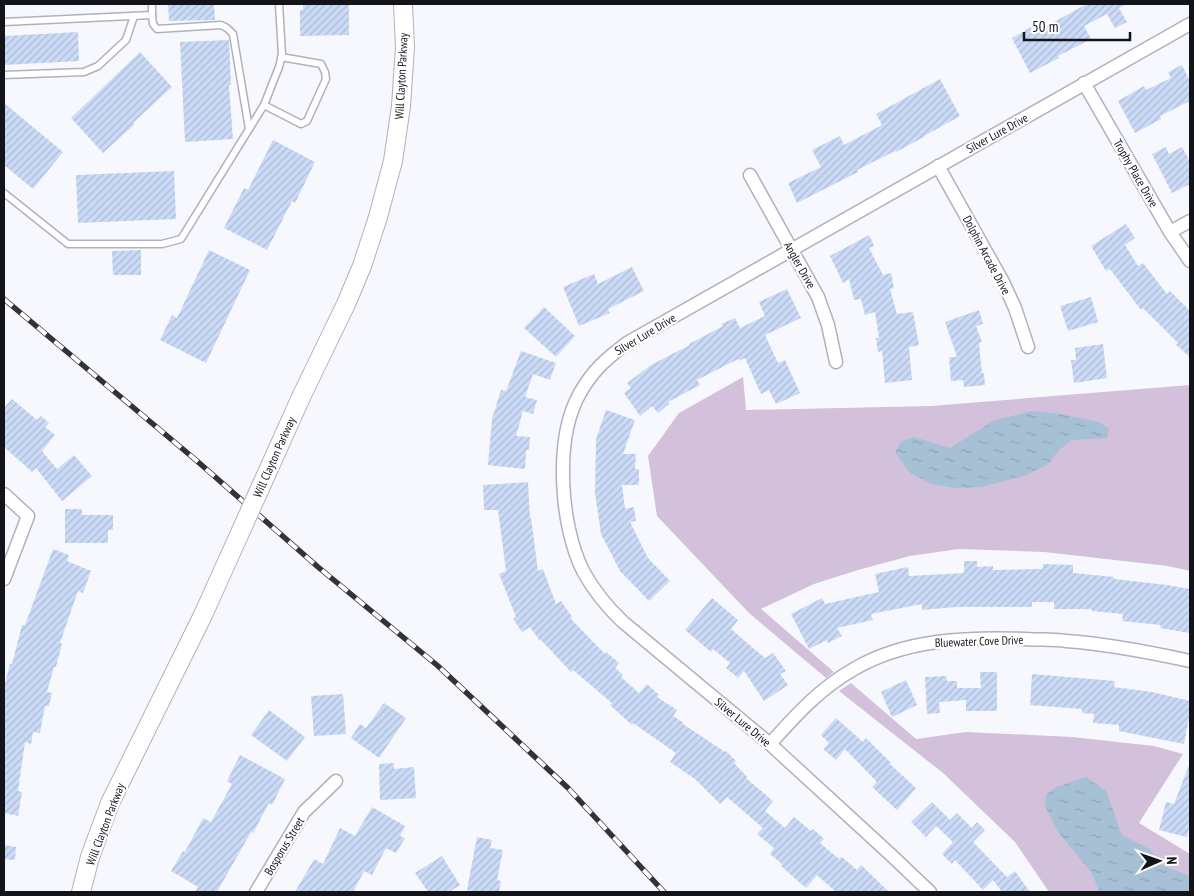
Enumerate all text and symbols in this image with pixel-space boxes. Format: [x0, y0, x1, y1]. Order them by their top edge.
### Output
scale bar [1024, 10, 1130, 42]
text: 50 m [1032, 17, 1058, 36]
street label: Will Clayton Parkway [391, 32, 411, 120]
street label: Silver Lure Drive [963, 110, 1031, 156]
street label: Trophy Place Drive [1110, 136, 1162, 210]
street label: Dolphin Arcade Drive [960, 213, 1014, 297]
street label: Angler Drive [781, 239, 819, 291]
street label: Silver Lure Drive [612, 310, 678, 358]
street label: Will Clayton Parkway [249, 414, 299, 500]
street label: Bluewater Cove Drive [934, 632, 1024, 650]
street label: Silver Lure Drive [712, 694, 774, 750]
street label: Will Clayton Parkway [82, 780, 128, 867]
street label: Bosporus Street [261, 814, 308, 878]
north arrow [1134, 836, 1184, 886]
text: N [1163, 856, 1181, 865]

